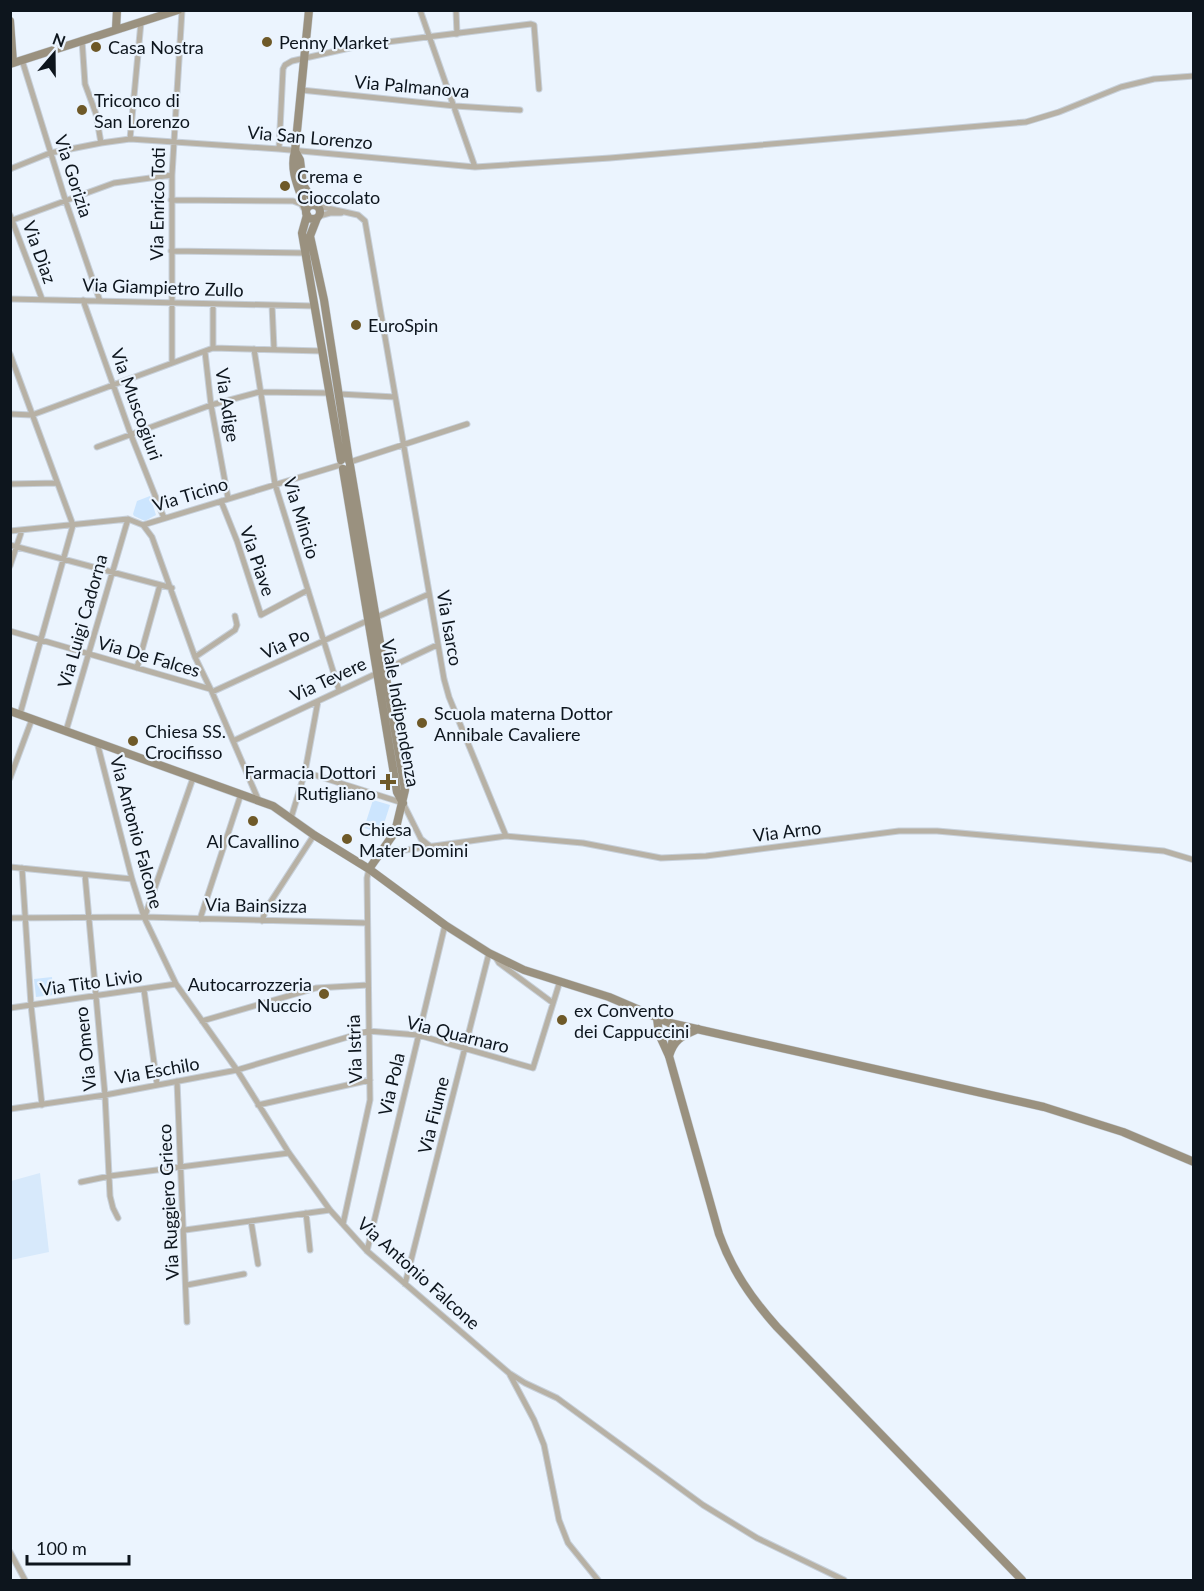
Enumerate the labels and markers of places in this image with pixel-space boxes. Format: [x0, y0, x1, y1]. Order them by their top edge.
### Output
place label: Penny Market [279, 31, 389, 53]
marker: Penny Market [260, 35, 274, 49]
place label: Casa Nostra [108, 36, 204, 58]
marker: Casa Nostra [89, 40, 103, 54]
place label: Triconco di San Lorenzo [94, 89, 190, 132]
marker: Triconco di San Lorenzo [75, 103, 89, 117]
place label: Crema e Cioccolato [297, 165, 380, 208]
marker: Crema e Cioccolato [278, 179, 292, 193]
place label: EuroSpin [368, 314, 438, 336]
marker: EuroSpin [349, 318, 363, 332]
place label: Scuola materna Dottor Annibale Cavaliere [434, 702, 613, 745]
marker: Scuola materna Dottor Annibale Cavaliere [415, 716, 429, 730]
place label: Chiesa SS. Crocifisso [145, 720, 226, 763]
marker: Chiesa SS. Crocifisso [126, 734, 140, 748]
place label: Farmacia Dottori Rutigliano [244, 761, 376, 804]
marker: Farmacia Dottori Rutigliano [381, 775, 395, 789]
marker: Al Cavallino [246, 814, 260, 828]
place label: Chiesa Mater Domini [359, 818, 468, 861]
place label: Al Cavallino [207, 830, 299, 852]
marker: Chiesa Mater Domini [340, 832, 354, 846]
place label: Autocarrozzeria Nuccio [188, 973, 312, 1016]
marker: Autocarrozzeria Nuccio [317, 987, 331, 1001]
place label: ex Convento dei Cappuccini [574, 999, 689, 1042]
marker: ex Convento dei Cappuccini [555, 1013, 569, 1027]

